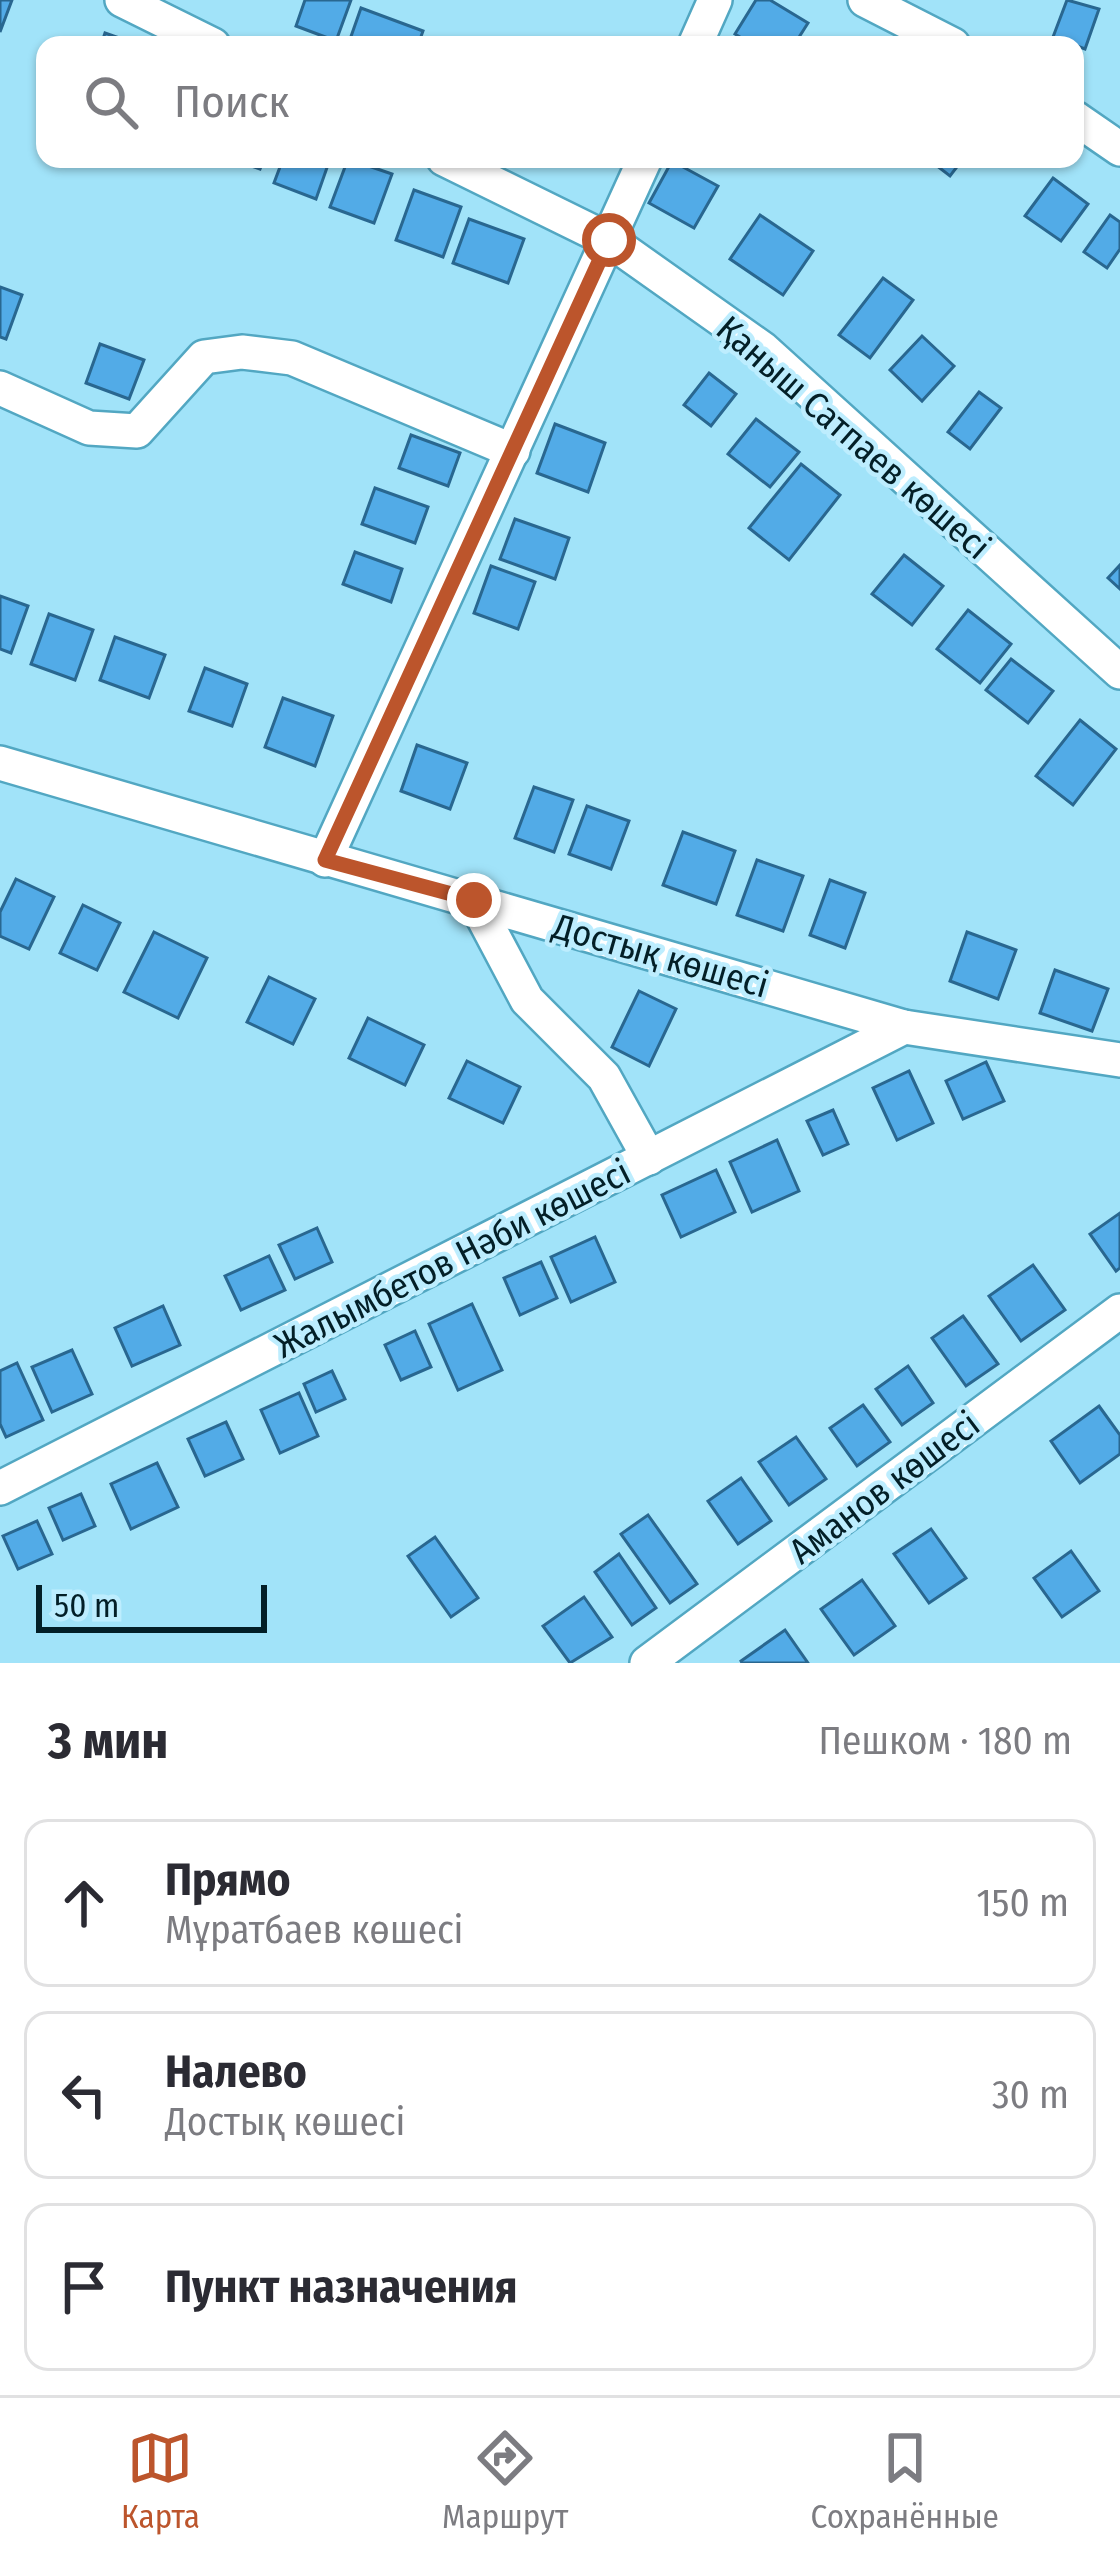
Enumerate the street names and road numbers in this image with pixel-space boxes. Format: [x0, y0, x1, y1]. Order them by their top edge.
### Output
street label: Қаныш Сатпаев көшесі [707, 307, 999, 569]
street label: Достық көшесі [547, 904, 773, 1008]
street label: Жалымбетов Нәби көшесі [267, 1150, 638, 1368]
street label: Аманов көшесі [781, 1402, 988, 1574]

